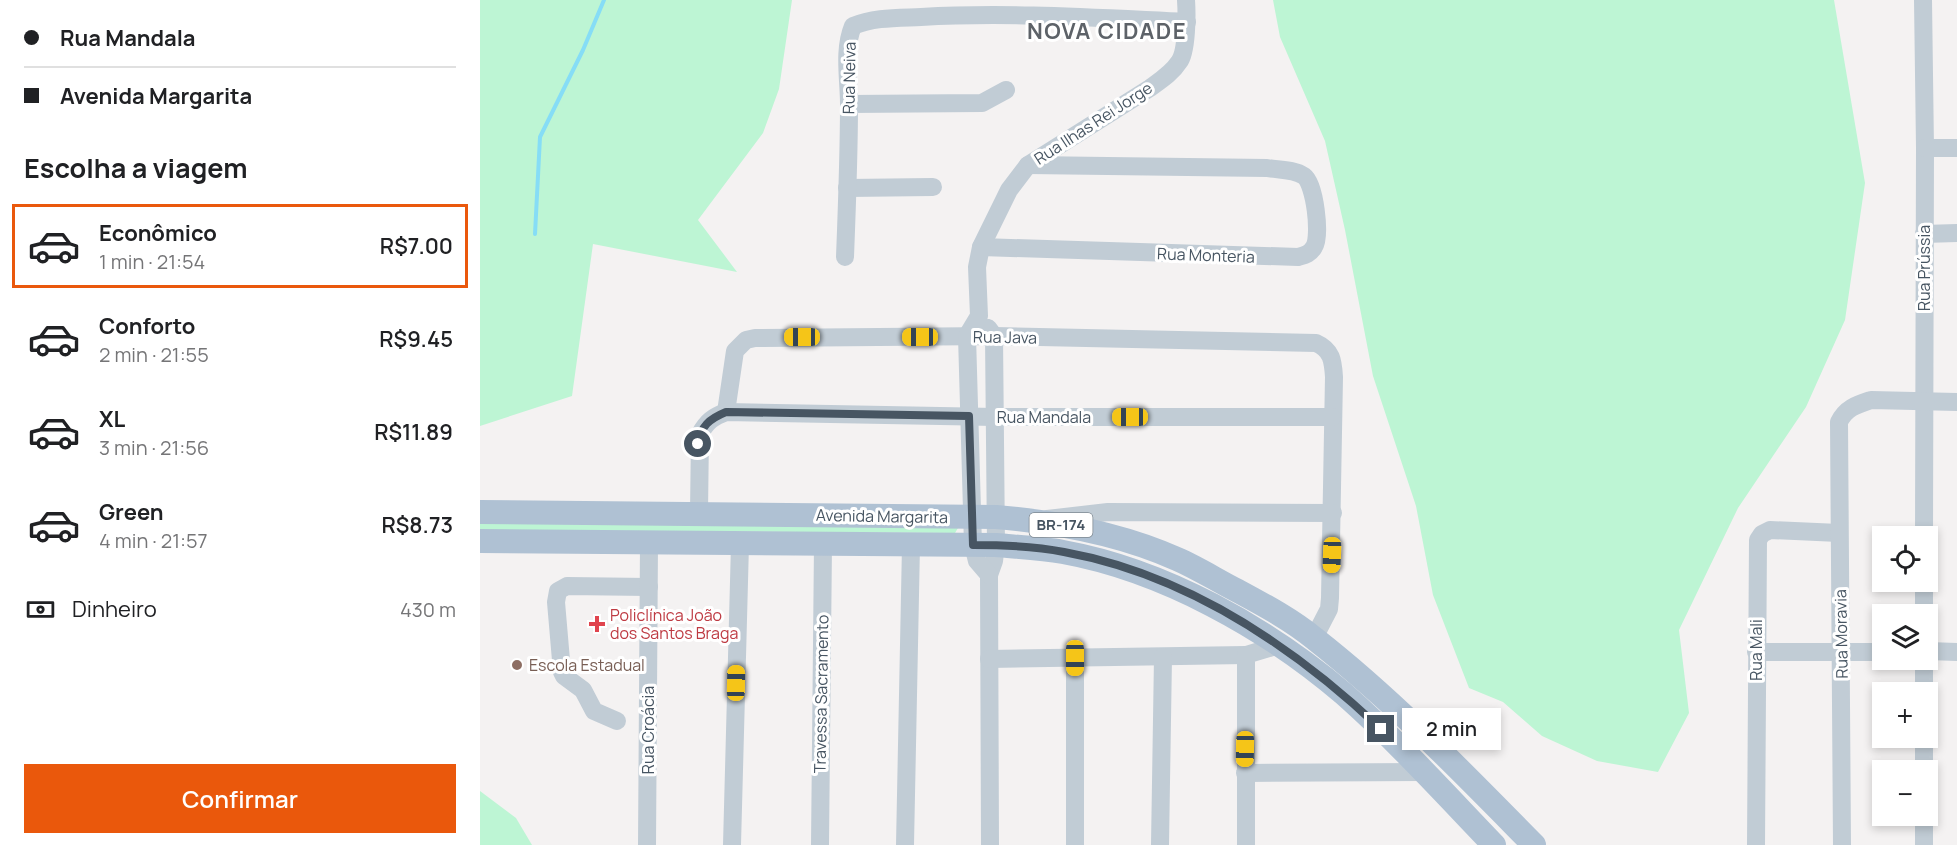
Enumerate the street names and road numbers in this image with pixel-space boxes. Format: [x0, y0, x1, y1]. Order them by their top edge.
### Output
street label: Rua Neiva [837, 42, 861, 114]
street label: Rua Ilhas Rei Jorge [1030, 77, 1156, 169]
street label: Rua Prússia [1913, 225, 1935, 311]
street label: Rua Monteria [1157, 242, 1255, 268]
street label: Rua Java [973, 325, 1037, 349]
street label: Rua Mandala [997, 406, 1091, 428]
street label: Avenida Margarita [816, 504, 948, 528]
road number: BR-174 [1030, 513, 1092, 537]
street label: Rua Moravia [1829, 589, 1853, 679]
street label: Travessa Sacramento [809, 615, 833, 773]
street label: Rua Mali [1745, 619, 1767, 681]
street label: Rua Croácia [637, 686, 659, 774]

